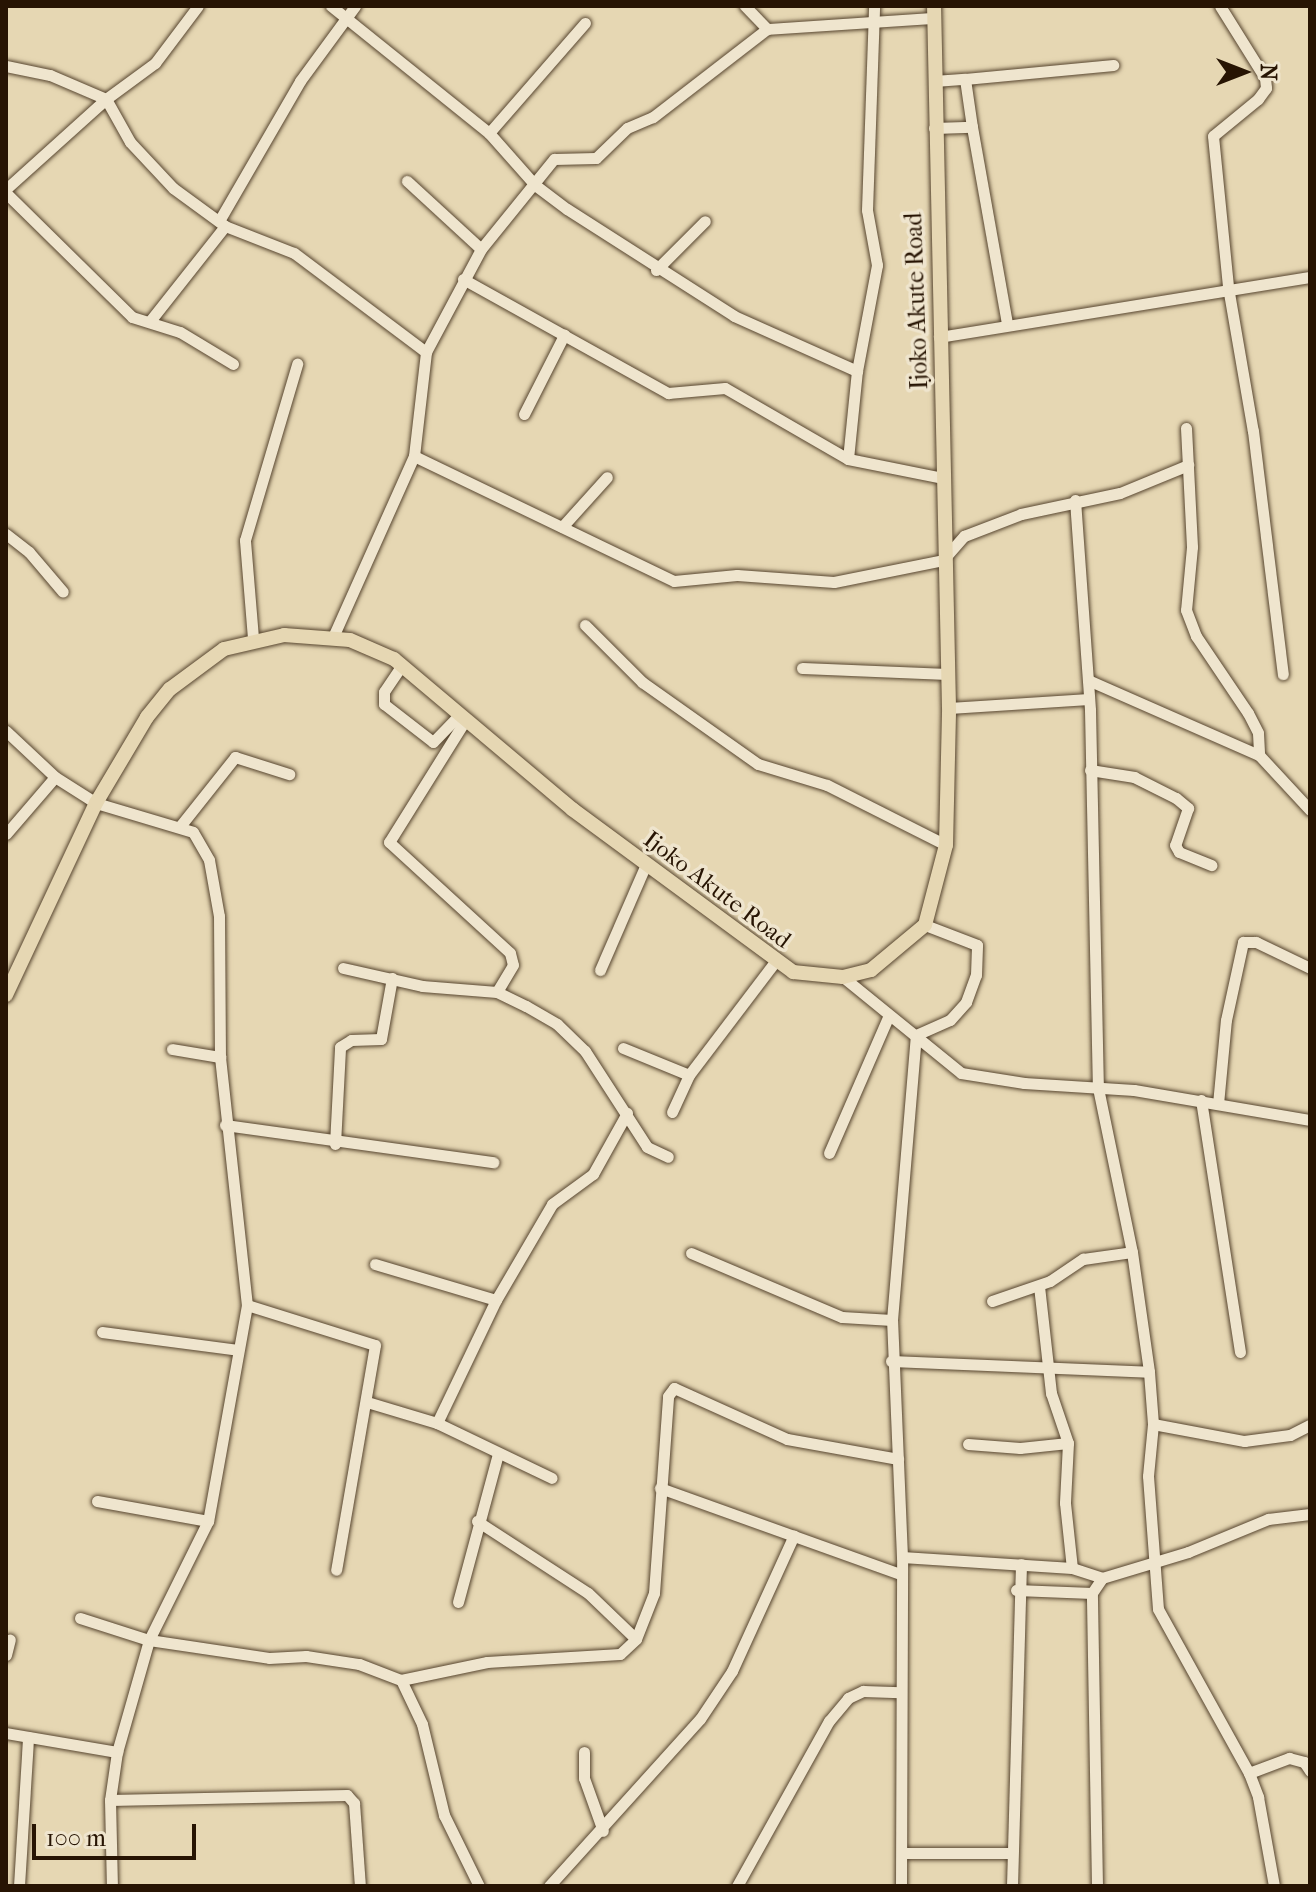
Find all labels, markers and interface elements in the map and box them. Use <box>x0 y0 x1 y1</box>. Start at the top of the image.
north arrow <box>1204 32 1284 112</box>
text: N <box>1255 64 1281 80</box>
street label: Ijoko Akute Road <box>900 212 934 390</box>
street label: Ijoko Akute Road <box>638 825 796 955</box>
scale bar <box>36 1808 200 1858</box>
text: 100 m <box>46 1824 106 1852</box>

